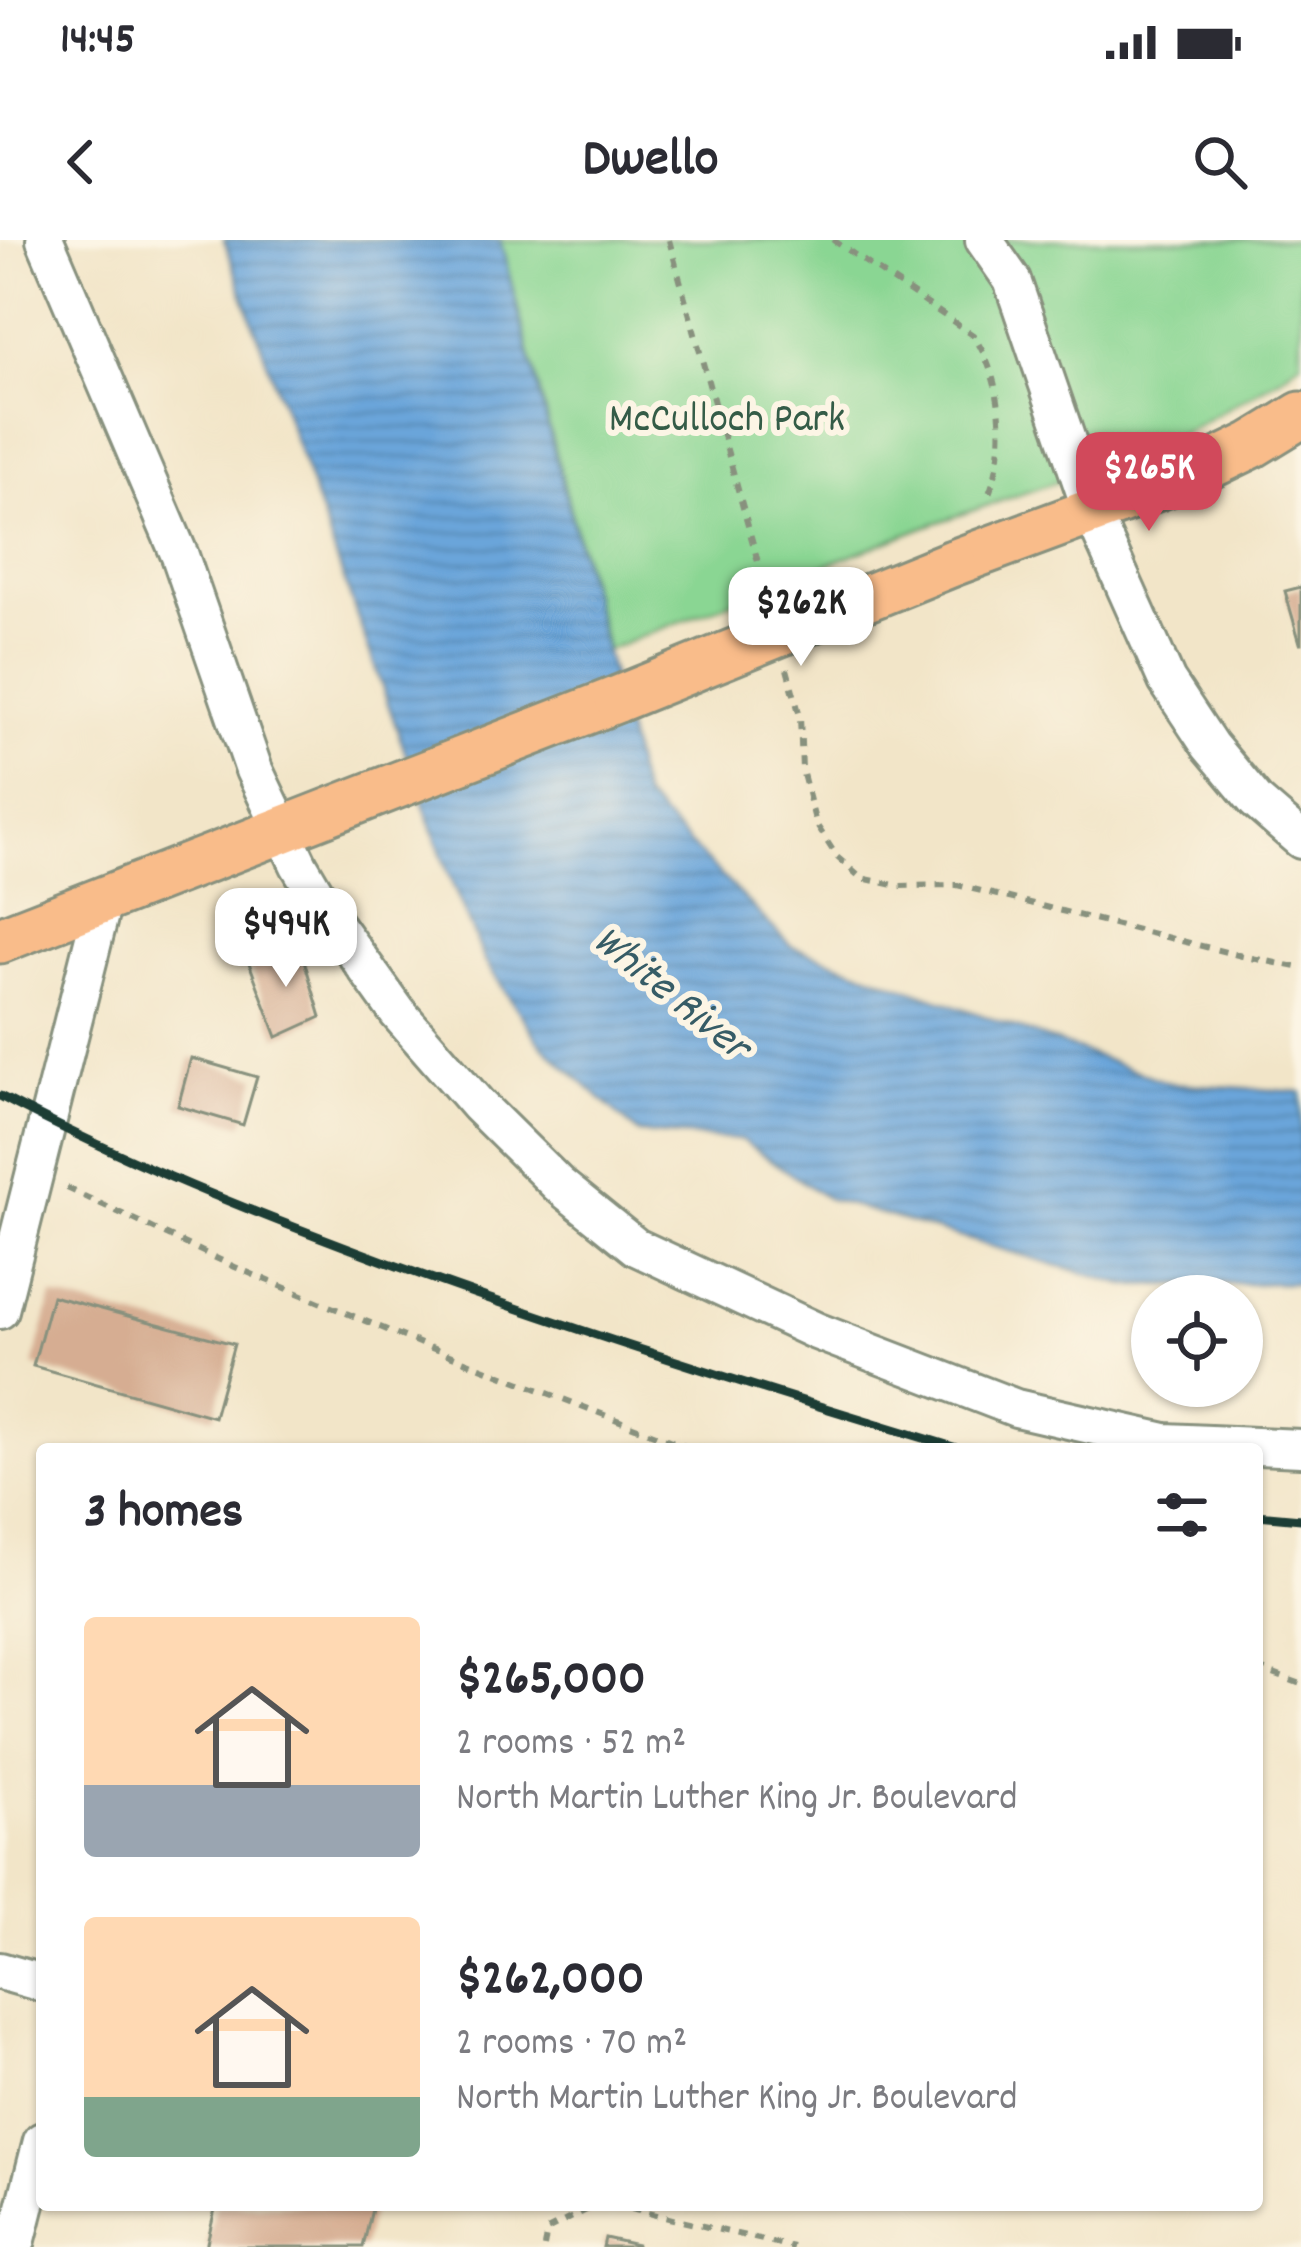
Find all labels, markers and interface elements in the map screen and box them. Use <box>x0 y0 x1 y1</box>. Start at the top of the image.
text: 14:45 <box>60 10 136 74</box>
text: Dwello <box>582 124 719 201</box>
icon: back <box>48 129 114 195</box>
icon: search <box>1187 129 1253 195</box>
park label: McCulloch Park <box>609 392 845 452</box>
pin: $265K <box>1065 432 1233 534</box>
text: $265K <box>1103 443 1195 498</box>
pin: $262K <box>717 567 885 669</box>
text: $262K <box>756 578 847 633</box>
pin: $494K <box>202 888 370 990</box>
text: $494K <box>242 899 330 954</box>
water label: White River <box>577 912 766 1082</box>
map controls <box>1131 1275 1263 1407</box>
button: locate <box>1131 1275 1263 1407</box>
text: 3 homes <box>84 1479 243 1551</box>
icon: filters <box>1149 1482 1215 1548</box>
text: $265,000 <box>456 1646 646 1718</box>
icon: home <box>180 1665 324 1809</box>
text: 2 rooms · 52 m² <box>456 1718 686 1773</box>
text: North Martin Luther King Jr. Boulevard <box>456 1773 1018 1828</box>
text: $262,000 <box>456 1946 645 2018</box>
icon: home <box>180 1965 324 2109</box>
text: 2 rooms · 70 m² <box>456 2018 687 2073</box>
text: North Martin Luther King Jr. Boulevard <box>456 2073 1018 2128</box>

